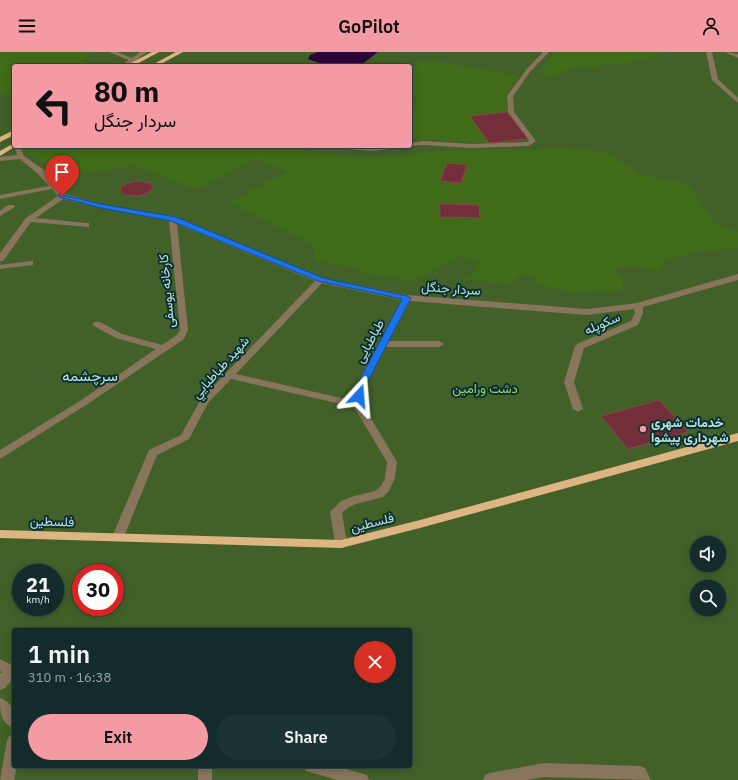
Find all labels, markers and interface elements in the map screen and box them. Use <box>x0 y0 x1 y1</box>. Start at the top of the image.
icon: menu <box>16 15 38 37</box>
text: GoPilot <box>338 15 400 38</box>
icon: person <box>700 15 722 37</box>
text: 80 m <box>94 73 159 110</box>
icon: left <box>28 80 80 132</box>
text: سردار جنگل <box>94 109 176 132</box>
pin <box>45 155 79 196</box>
icon: arrive <box>51 161 73 183</box>
street label: کارخانه یوسفی <box>155 253 178 329</box>
street label: سردار جنگل <box>421 278 481 299</box>
street label: سکوپله <box>582 308 623 340</box>
street label: طباطبایی <box>351 316 388 366</box>
street label: شهيد طباطبايي <box>188 332 254 404</box>
district label: سرچشمه <box>62 366 118 386</box>
position arrow <box>338 375 380 417</box>
park label: دشت ورامین <box>452 380 518 397</box>
place label: خدمات شهری شهرداری پیشوا <box>651 414 729 447</box>
marker: خدمات شهری شهرداری پیشوا <box>638 424 648 434</box>
street label: فلسطین <box>349 509 396 536</box>
street label: فلسطین <box>30 513 74 530</box>
map controls <box>690 536 726 616</box>
button: sound <box>690 536 726 572</box>
speed limit sign: 30 <box>72 564 124 616</box>
text: 21 <box>26 571 50 598</box>
button: search <box>690 580 726 616</box>
text: km/h <box>26 593 50 606</box>
text: 1 min <box>28 638 90 670</box>
button: close <box>354 641 396 683</box>
text: 310 m · 16:38 <box>28 669 111 686</box>
button: Exit <box>28 714 208 760</box>
button: Share <box>216 714 396 760</box>

